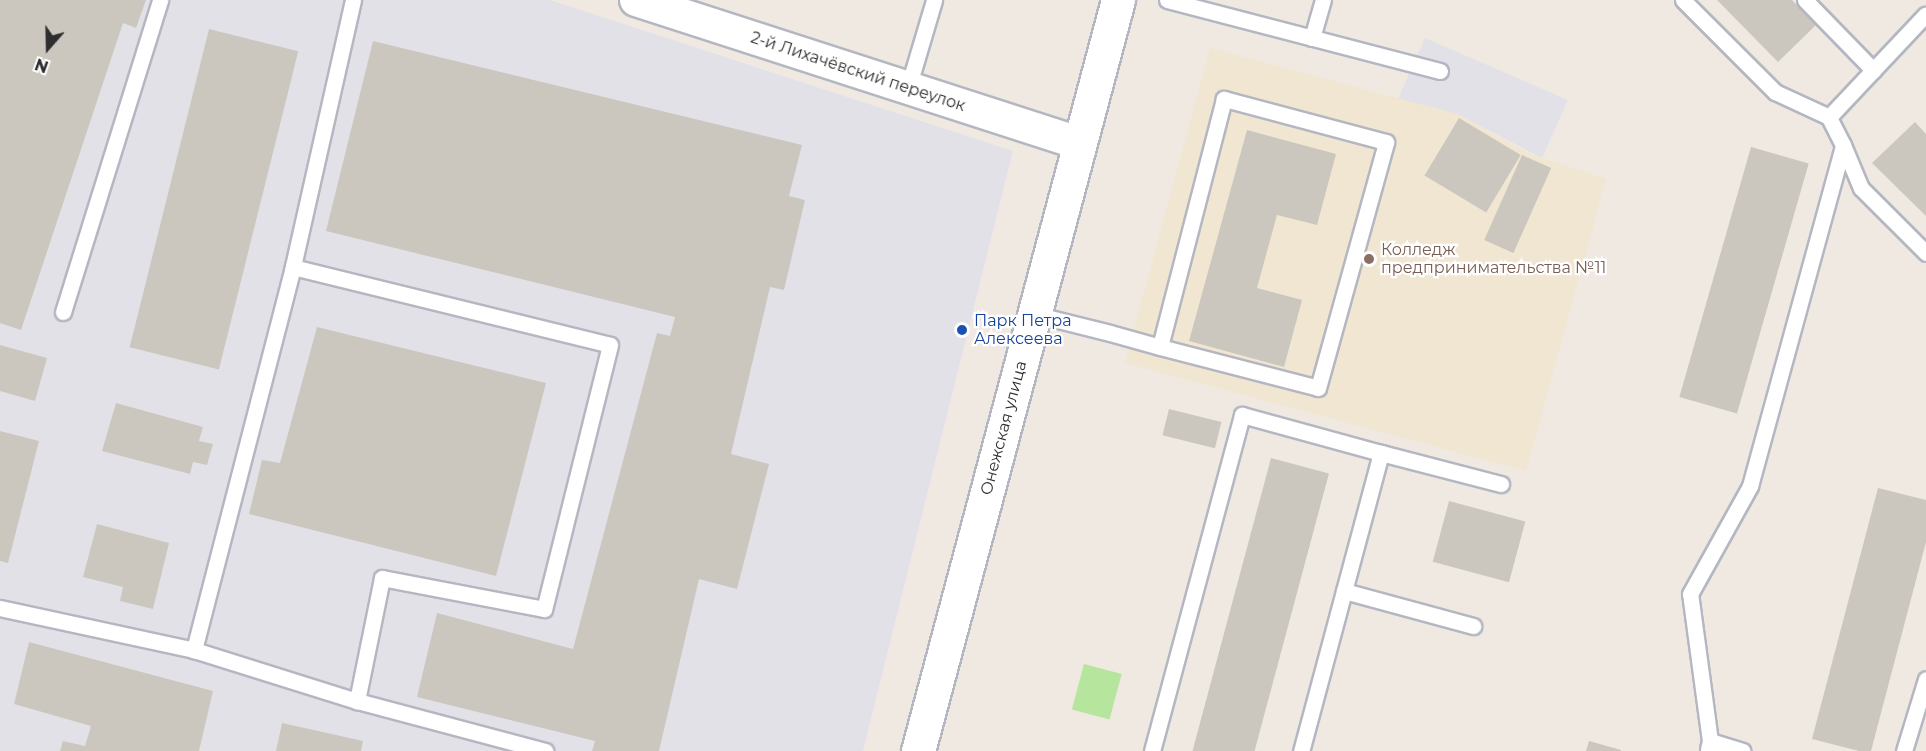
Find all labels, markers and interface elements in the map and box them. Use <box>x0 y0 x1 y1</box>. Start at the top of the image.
north arrow <box>18 18 78 78</box>
street label: 2-й Лихачёвский переулок <box>748 28 968 116</box>
text: N <box>32 54 51 77</box>
place label: Колледж предпринимательства №11 <box>1381 240 1606 278</box>
marker: Колледж предпринимательства №11 <box>1362 252 1376 266</box>
place label: Парк Петра Алексеева <box>974 311 1072 349</box>
marker: Парк Петра Алексеева <box>955 323 969 337</box>
street label: Онежская улица <box>977 359 1031 497</box>

